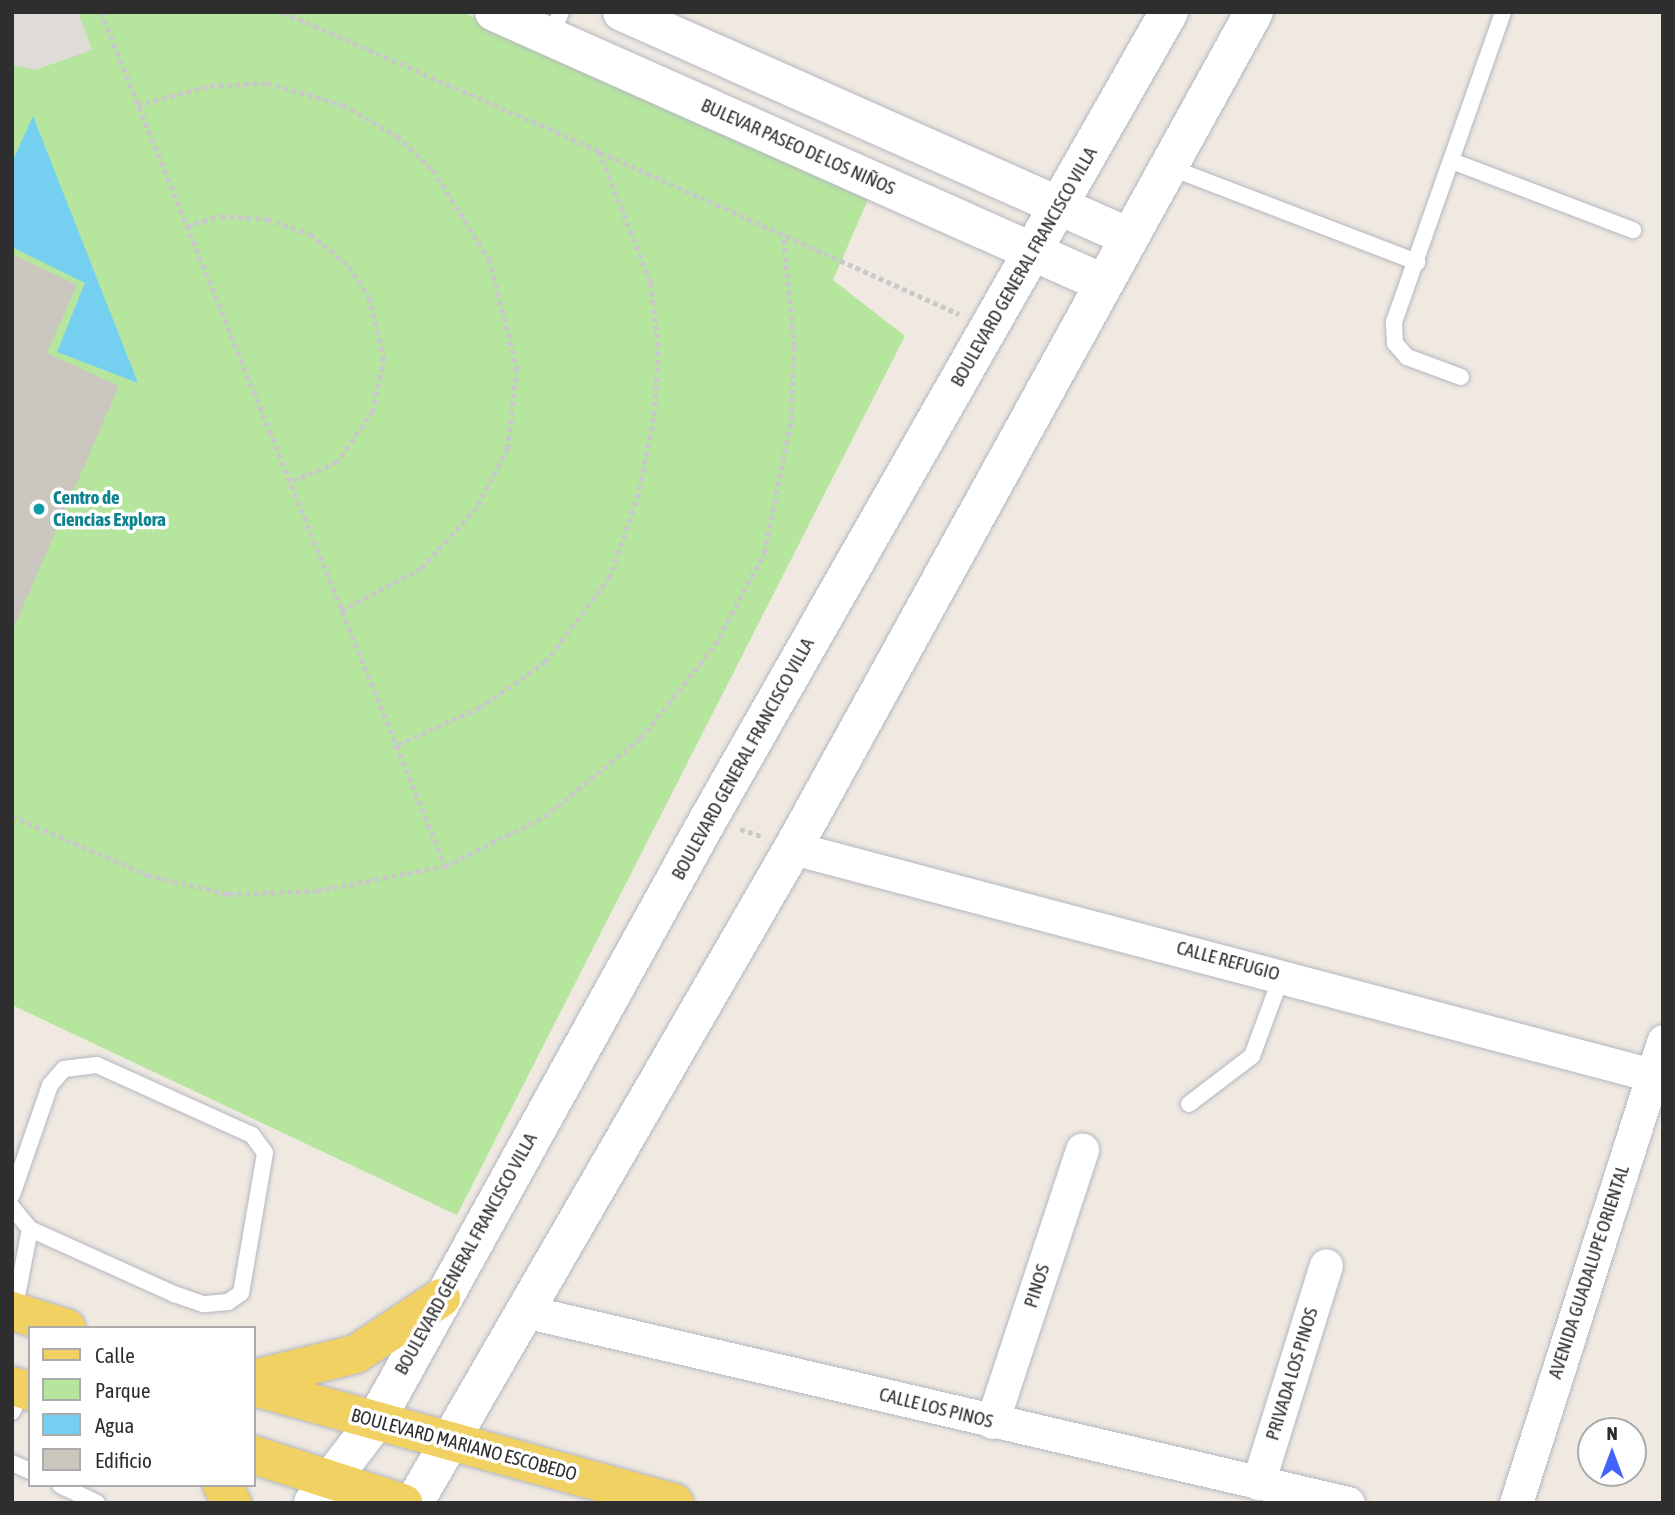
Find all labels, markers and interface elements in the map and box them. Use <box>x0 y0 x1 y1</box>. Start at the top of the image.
street label: BULEVAR PASEO DE LOS NIÑOS <box>697 94 899 200</box>
street label: BOULEVARD GENERAL FRANCISCO VILLA <box>946 143 1102 391</box>
place label: Centro de Ciencias Explora <box>53 487 166 531</box>
marker: Centro de Ciencias Explora <box>31 501 47 517</box>
street label: BOULEVARD GENERAL FRANCISCO VILLA <box>667 634 819 884</box>
street label: CALLE REFUGIO <box>1174 936 1282 986</box>
street label: BOULEVARD GENERAL FRANCISCO VILLA <box>390 1129 542 1379</box>
street label: AVENIDA GUADALUPE ORIENTAL <box>1544 1162 1634 1382</box>
street label: PINOS <box>1019 1261 1055 1311</box>
street label: PRIVADA LOS PINOS <box>1261 1305 1323 1443</box>
legend <box>28 1326 256 1487</box>
text: Calle <box>95 1343 135 1367</box>
text: Parque <box>95 1378 150 1402</box>
street label: CALLE LOS PINOS <box>877 1383 995 1433</box>
street label: BOULEVARD MARIANO ESCOBEDO <box>349 1404 579 1486</box>
text: Agua <box>95 1413 134 1437</box>
north arrow <box>1577 1417 1647 1487</box>
text: N <box>1606 1422 1618 1444</box>
text: Edificio <box>95 1448 152 1472</box>

